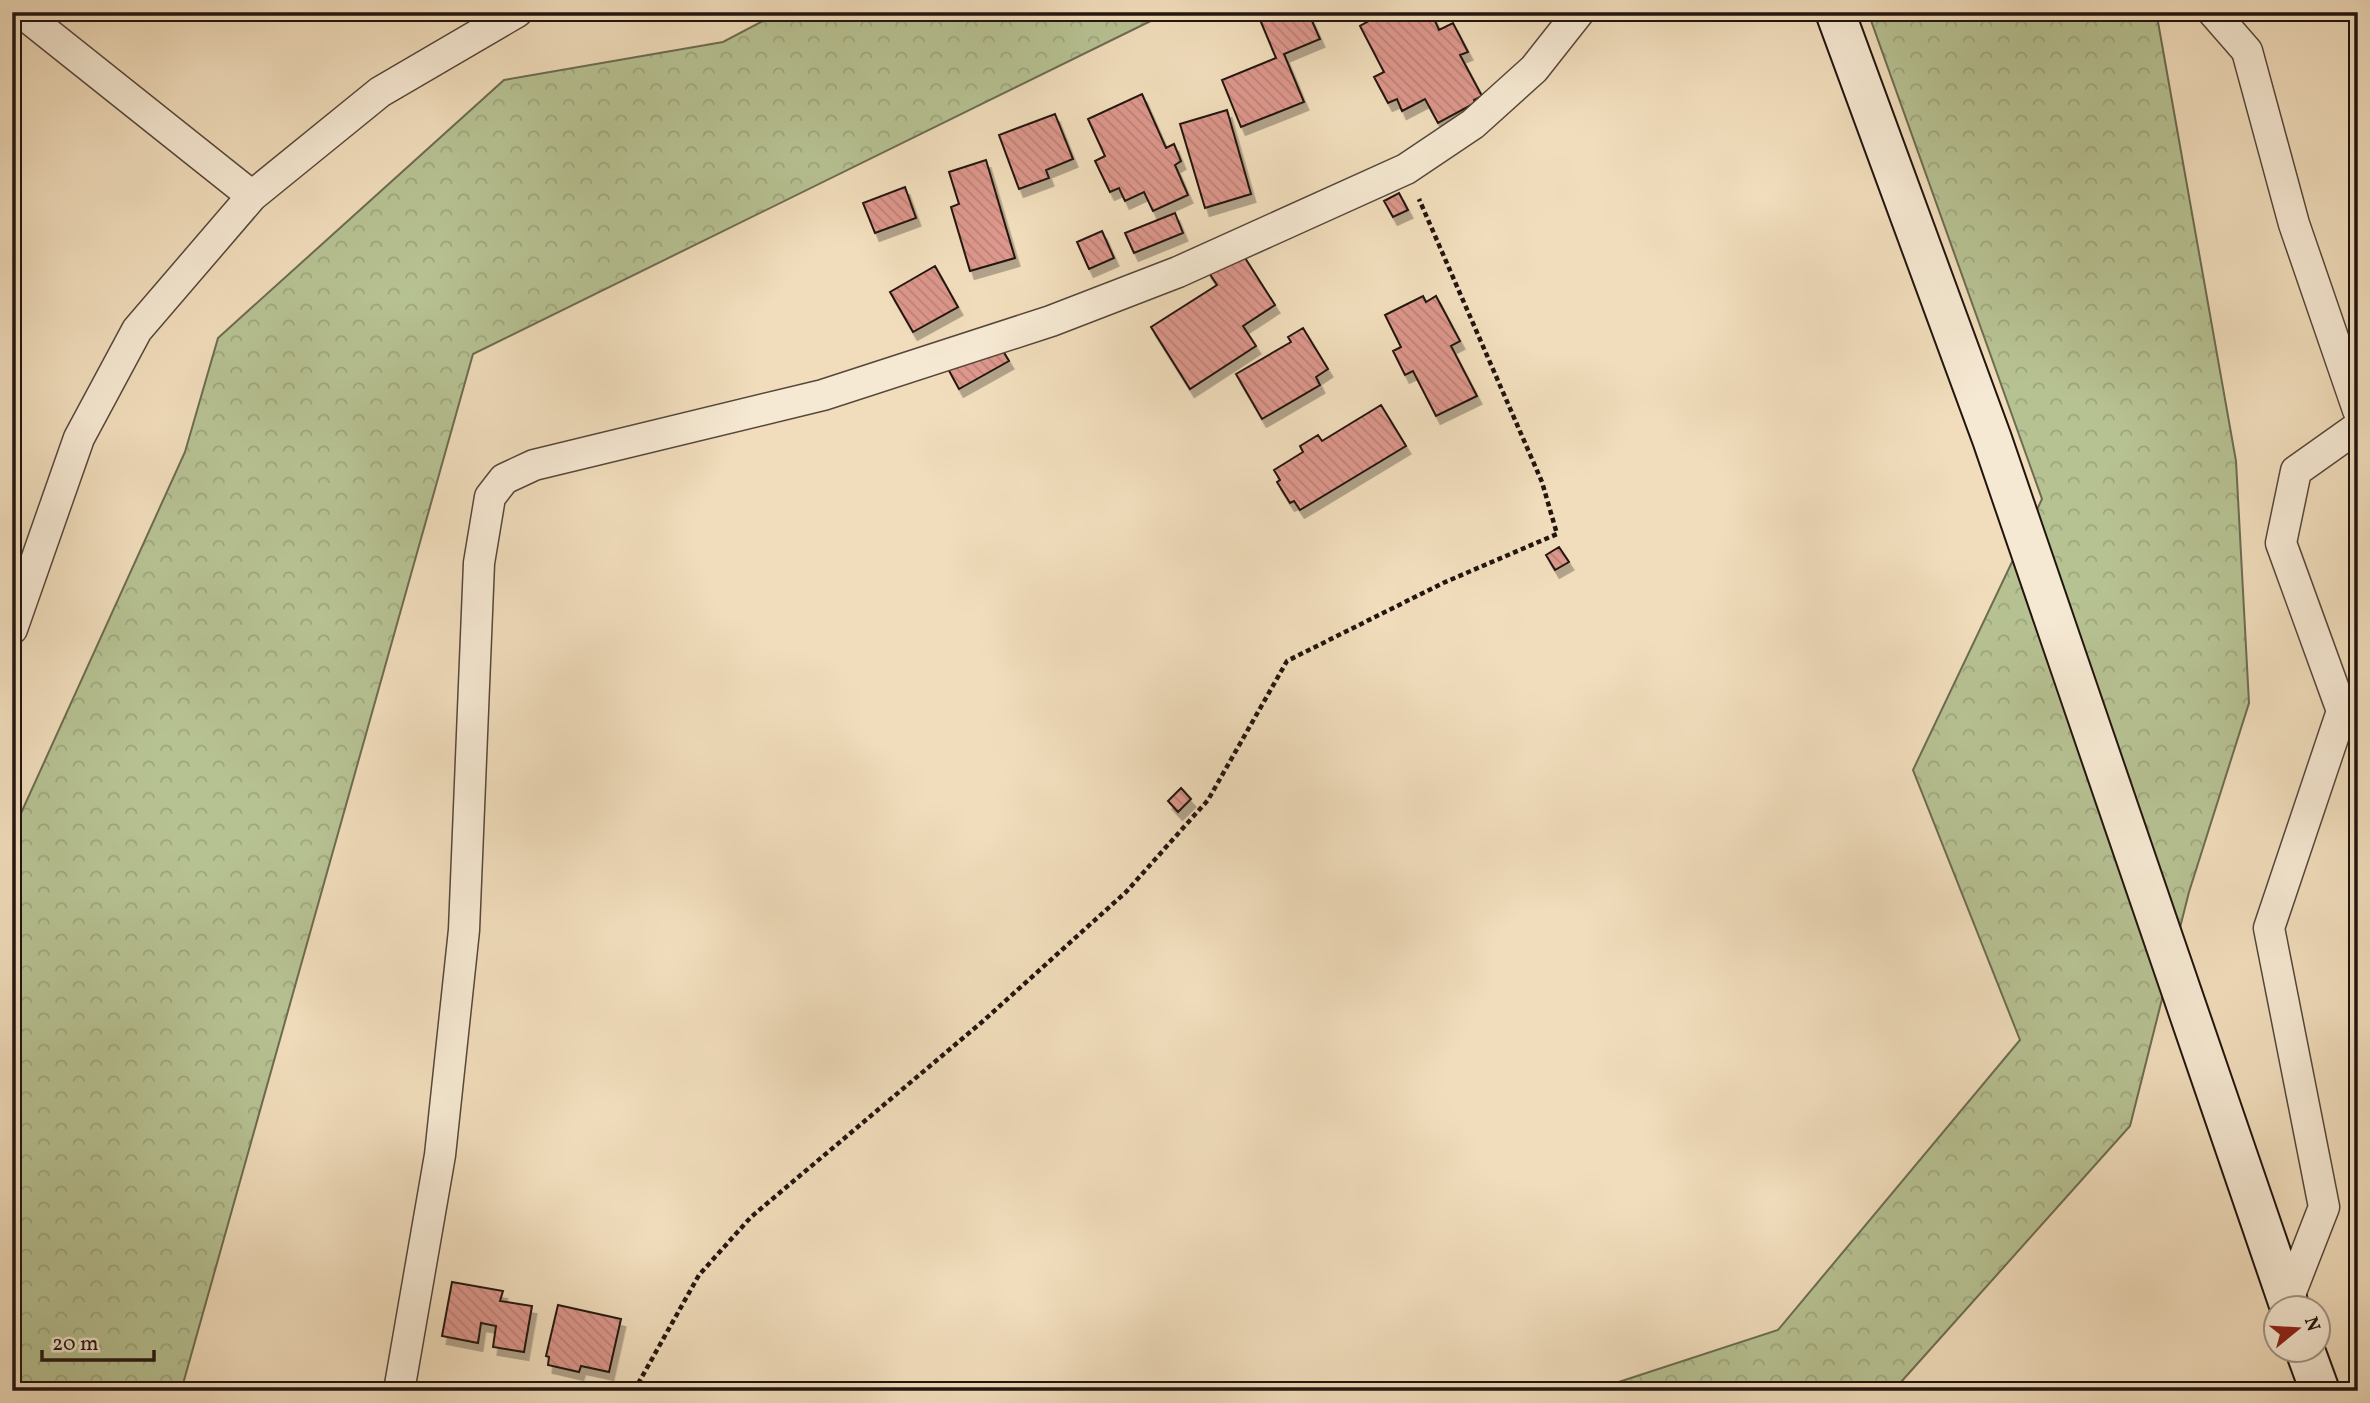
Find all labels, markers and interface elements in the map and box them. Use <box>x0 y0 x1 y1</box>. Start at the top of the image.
north arrow <box>2262 1294 2332 1364</box>
text: N <box>2297 1314 2326 1335</box>
scale bar <box>42 1319 154 1363</box>
text: 20 m <box>52 1330 98 1359</box>

